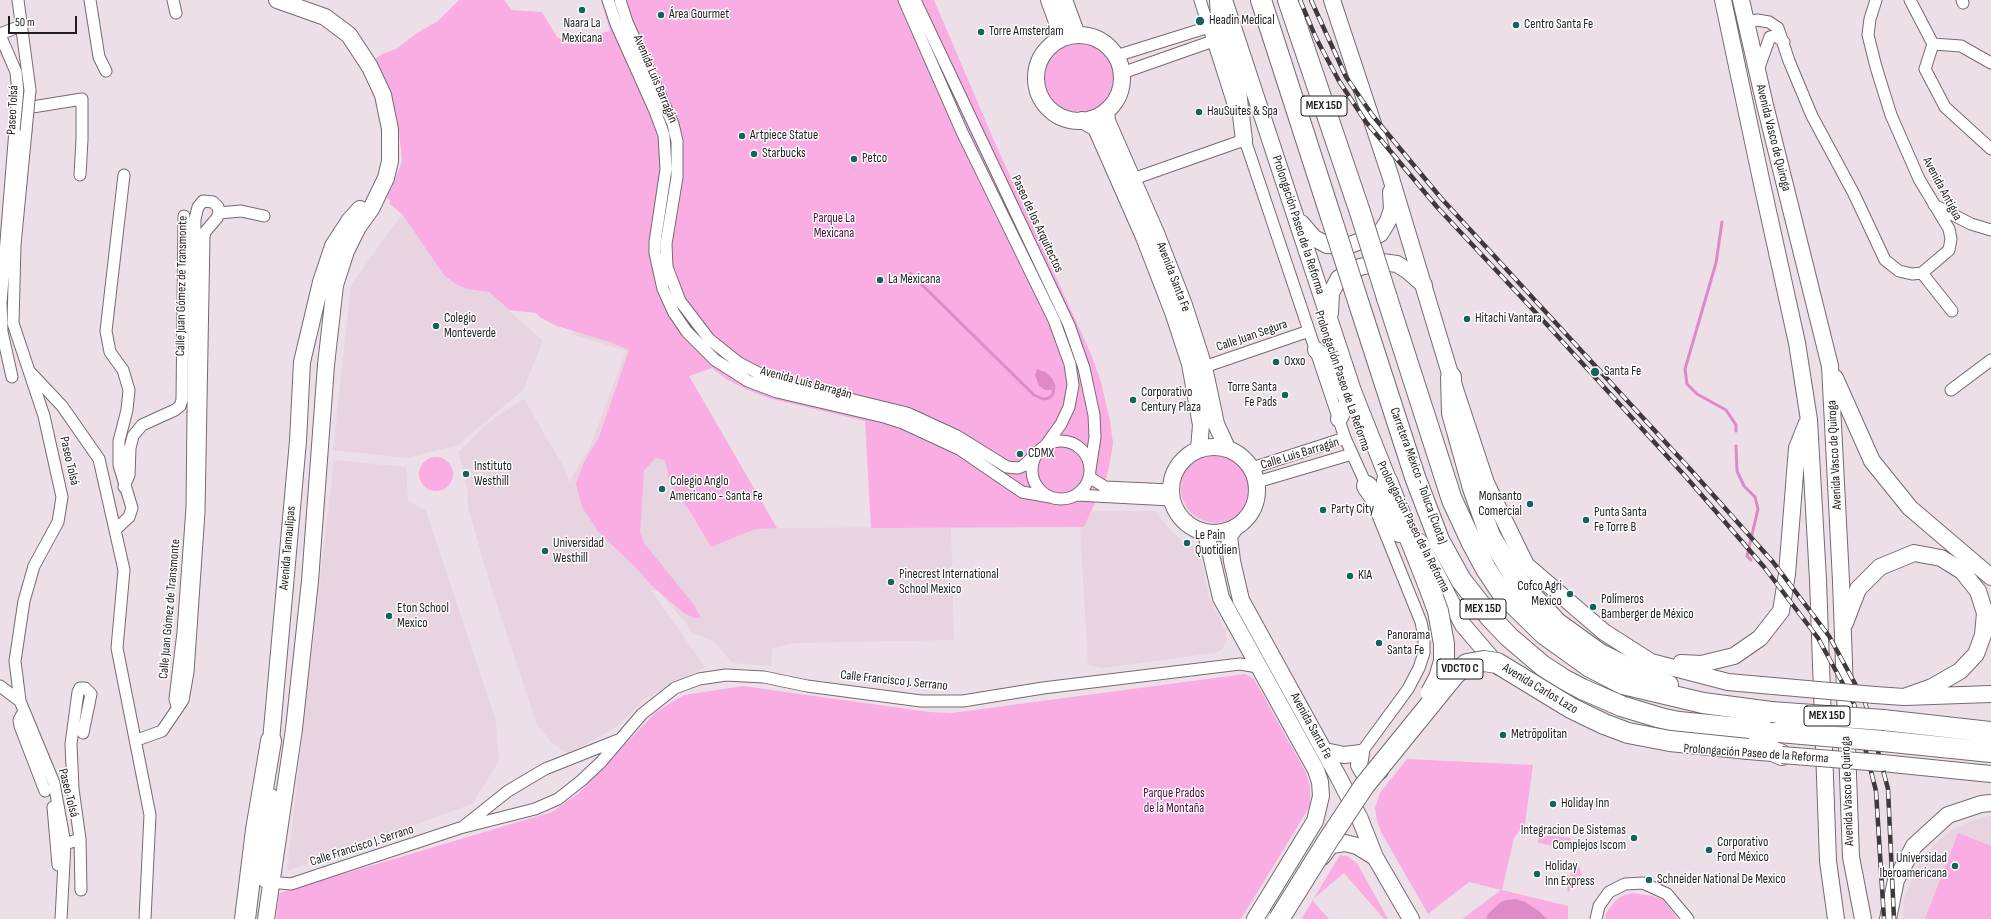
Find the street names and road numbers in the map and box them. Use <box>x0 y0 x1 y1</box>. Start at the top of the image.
street label: Avenida Luis Barragán <box>629 33 681 125</box>
street label: Avenida Vasco de Quiroga <box>1752 83 1794 193</box>
street label: Paseo Tolsá <box>4 85 22 135</box>
road number: MEX 15D <box>1301 96 1347 116</box>
street label: Prolongación Paseo de la Reforma <box>1268 153 1328 297</box>
street label: Avenida Antigua <box>1919 155 1965 223</box>
street label: Paseo de los Arquitectos <box>1008 173 1066 275</box>
street label: Calle Juan Gómez de Transmonte <box>173 216 191 356</box>
street label: Avenida Santa Fe <box>1153 240 1193 314</box>
street label: Prolongación Paseo de La Reforma <box>1311 309 1373 453</box>
street label: Calle Juan Segura <box>1215 317 1289 355</box>
street label: Avenida Luis Barragán <box>759 363 853 403</box>
street label: Avenida Vasco de Quiroga <box>1824 400 1846 510</box>
street label: Carretera México - Toluca (Cuota) <box>1386 406 1450 546</box>
street label: Paseo Tolsá <box>56 435 82 487</box>
street label: Calle Luis Barragán <box>1259 435 1341 473</box>
street label: Prolongación Paseo de la Reforma <box>1373 459 1453 595</box>
street label: Avenida Tamaulipas <box>277 505 299 591</box>
street label: Calle Juan Gómez de Transmonte <box>156 538 184 680</box>
road number: MEX 15D <box>1460 599 1506 619</box>
road number: VDCTO C <box>1437 659 1483 679</box>
street label: Avenida Carlos Lazo <box>1500 660 1580 718</box>
street label: Calle Francisco J. Serrano <box>839 668 949 694</box>
street label: Avenida Santa Fe <box>1286 690 1336 762</box>
road number: MEX 15D <box>1804 706 1850 726</box>
street label: Avenida Vasco de Quiroga <box>1838 736 1858 846</box>
street label: Prolongación Paseo de la Reforma <box>1683 741 1829 767</box>
street label: Paseo Tolsá <box>54 767 82 819</box>
street label: Calle Francisco J. Serrano <box>308 822 416 870</box>

